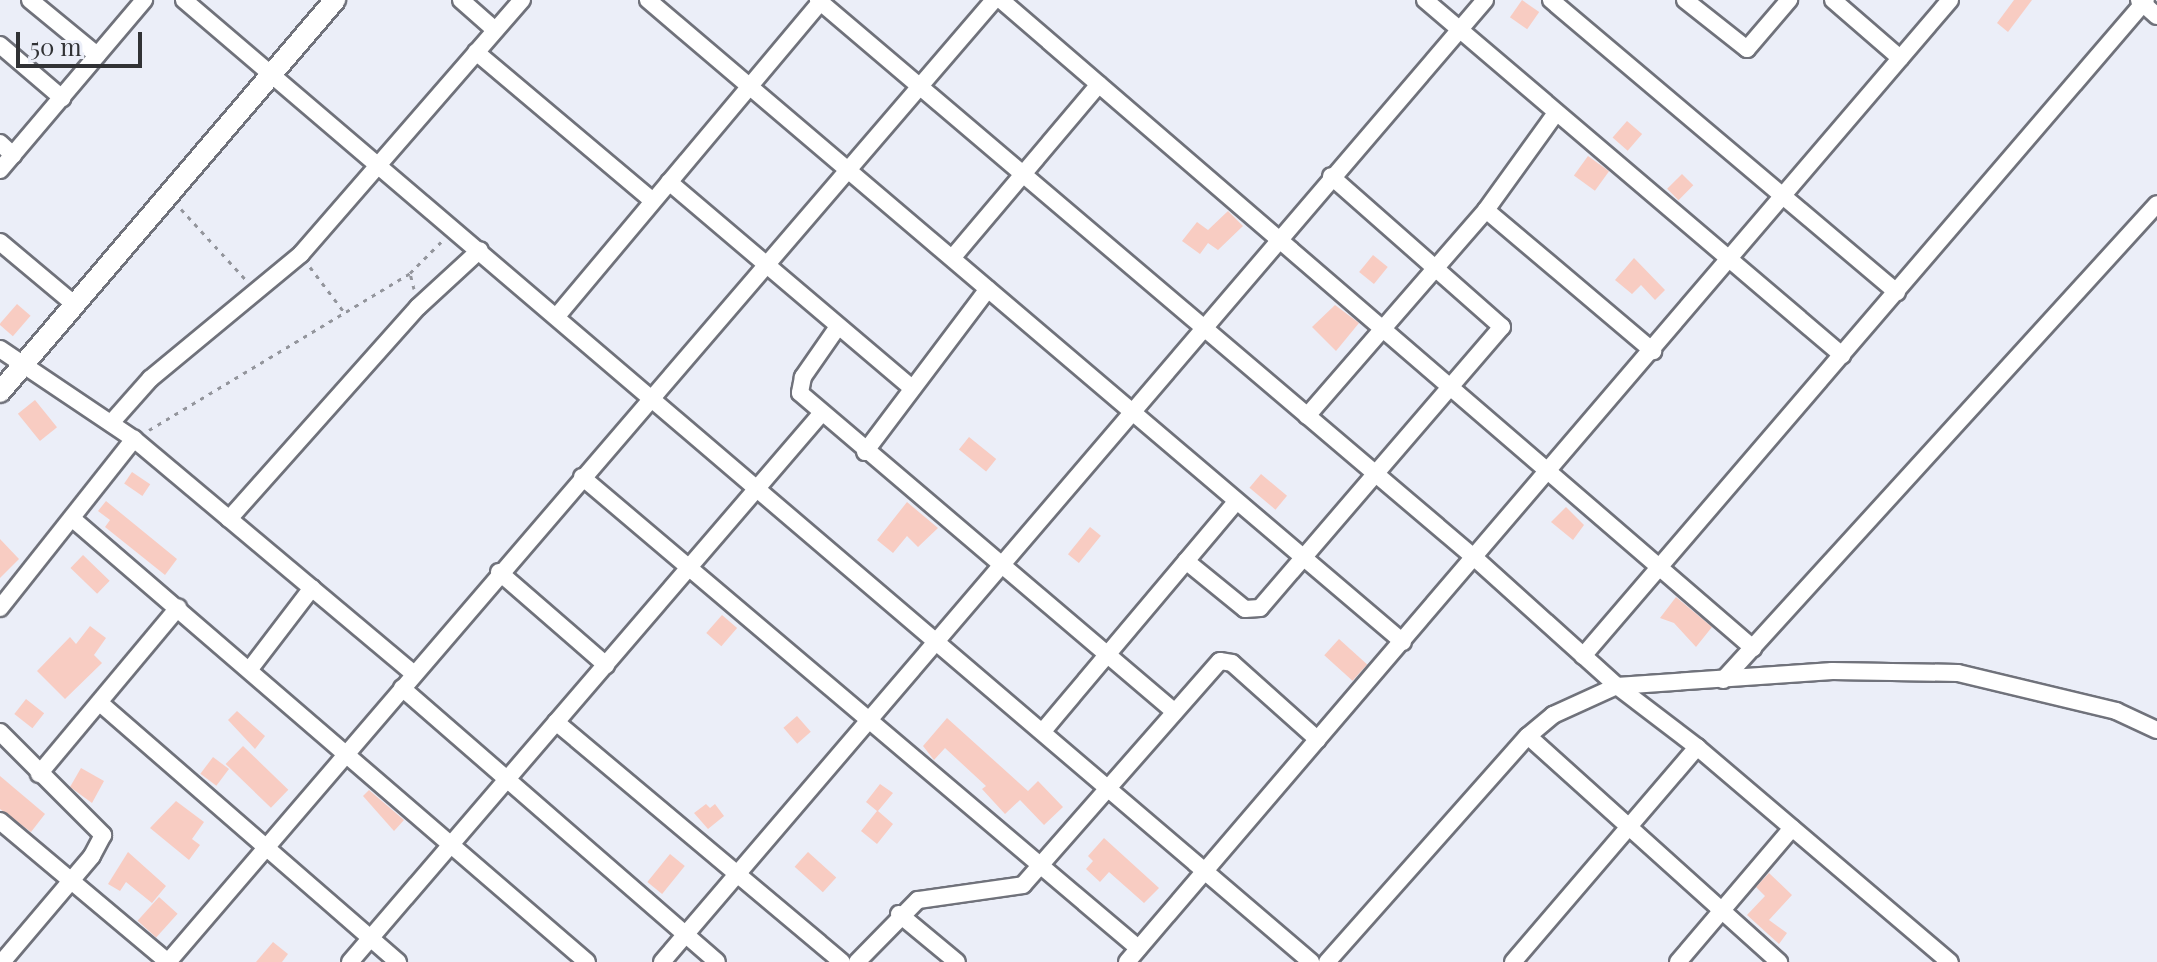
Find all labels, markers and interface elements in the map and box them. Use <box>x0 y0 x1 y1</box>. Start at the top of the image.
scale bar <box>20 16 146 66</box>
text: 50 m <box>30 30 82 62</box>

